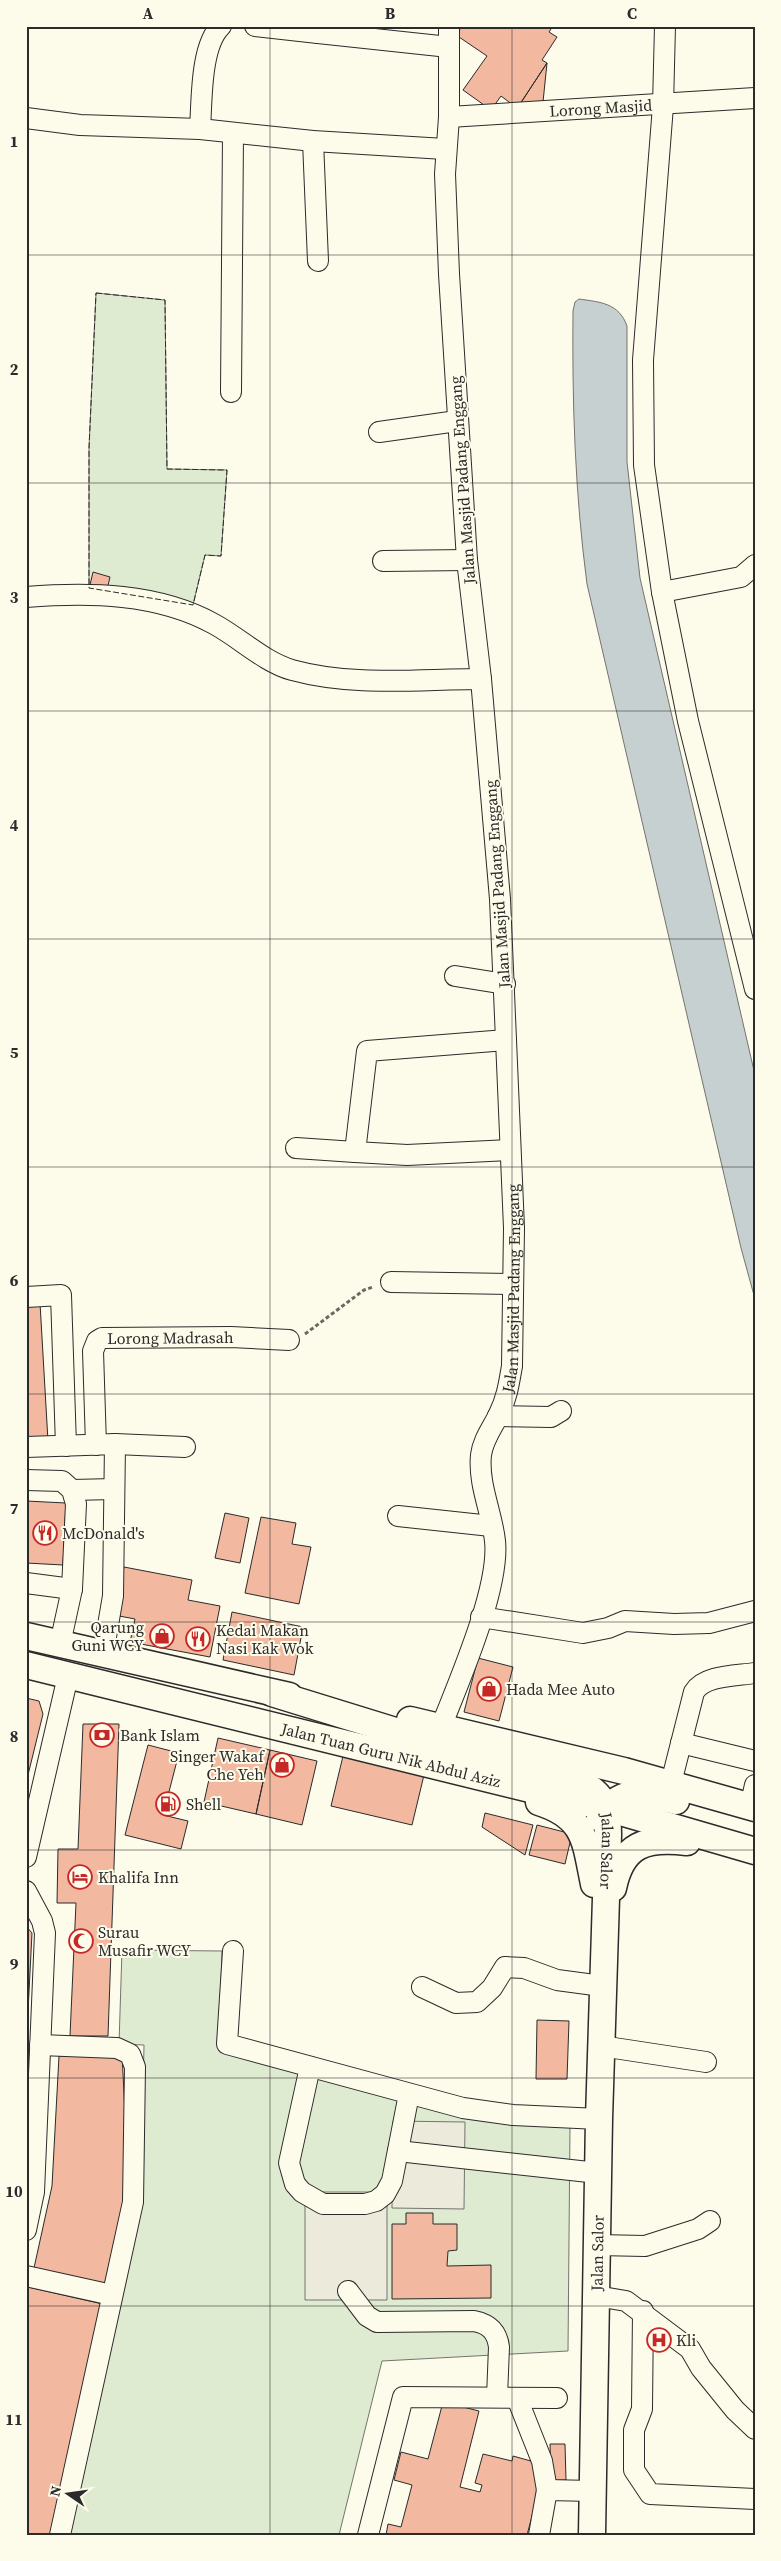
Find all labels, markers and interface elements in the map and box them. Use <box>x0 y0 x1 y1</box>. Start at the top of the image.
text: A <box>143 2 154 24</box>
text: B <box>385 2 396 24</box>
text: C <box>627 2 637 24</box>
street label: Lorong Masjid <box>549 93 653 122</box>
text: 1 <box>10 130 18 152</box>
text: 2 <box>10 358 19 380</box>
street label: Jalan Masjid Padang Enggang <box>444 375 480 586</box>
text: 3 <box>10 586 19 608</box>
street label: Jalan Masjid Padang Enggang <box>479 779 515 990</box>
text: 4 <box>10 814 19 836</box>
text: 5 <box>10 1041 19 1063</box>
street label: Jalan Masjid Padang Enggang <box>496 1184 525 1396</box>
text: 6 <box>10 1269 19 1291</box>
street label: Lorong Madrasah <box>107 1326 234 1349</box>
text: 7 <box>10 1497 19 1519</box>
restaurant icon: McDonald's <box>32 1520 58 1546</box>
place label: McDonald's <box>62 1522 145 1544</box>
place label: Qarung Guni WCY <box>71 1616 144 1656</box>
place label: Kedai Makan Nasi Kak Wok <box>216 1619 314 1659</box>
shop icon: Qarung Guni WCY <box>149 1623 175 1649</box>
restaurant icon: Kedai Makan Nasi Kak Wok <box>185 1626 211 1652</box>
shop icon: Hada Mee Auto <box>476 1676 502 1702</box>
place label: Hada Mee Auto <box>506 1678 615 1700</box>
street label: Jalan Tuan Guru Nik Abdul Aziz <box>278 1717 503 1792</box>
bank icon: Bank Islam <box>89 1722 115 1748</box>
place label: Bank Islam <box>120 1724 200 1746</box>
text: 8 <box>10 1725 18 1747</box>
place label: Singer Wakaf Che Yeh <box>170 1745 265 1785</box>
shop icon: Singer Wakaf Che Yeh <box>269 1752 295 1778</box>
fuel station icon: Shell <box>155 1791 181 1817</box>
place label: Shell <box>186 1793 221 1815</box>
street label: Jalan Salor <box>595 1810 619 1890</box>
hotel icon: Khalifa Inn <box>67 1864 93 1890</box>
place label: Khalifa Inn <box>98 1866 179 1888</box>
place label: Surau Musafir WCY <box>98 1921 191 1961</box>
mosque icon: Surau Musafir WCY <box>68 1928 94 1954</box>
text: 9 <box>10 1953 19 1975</box>
text: 10 <box>5 2180 23 2202</box>
street label: Jalan Salor <box>585 2214 609 2292</box>
hospital icon: Kli <box>646 2327 672 2353</box>
place label: Kli <box>676 2329 696 2351</box>
text: 11 <box>5 2408 23 2430</box>
north arrow <box>42 2468 92 2518</box>
text: N <box>44 2484 66 2498</box>

